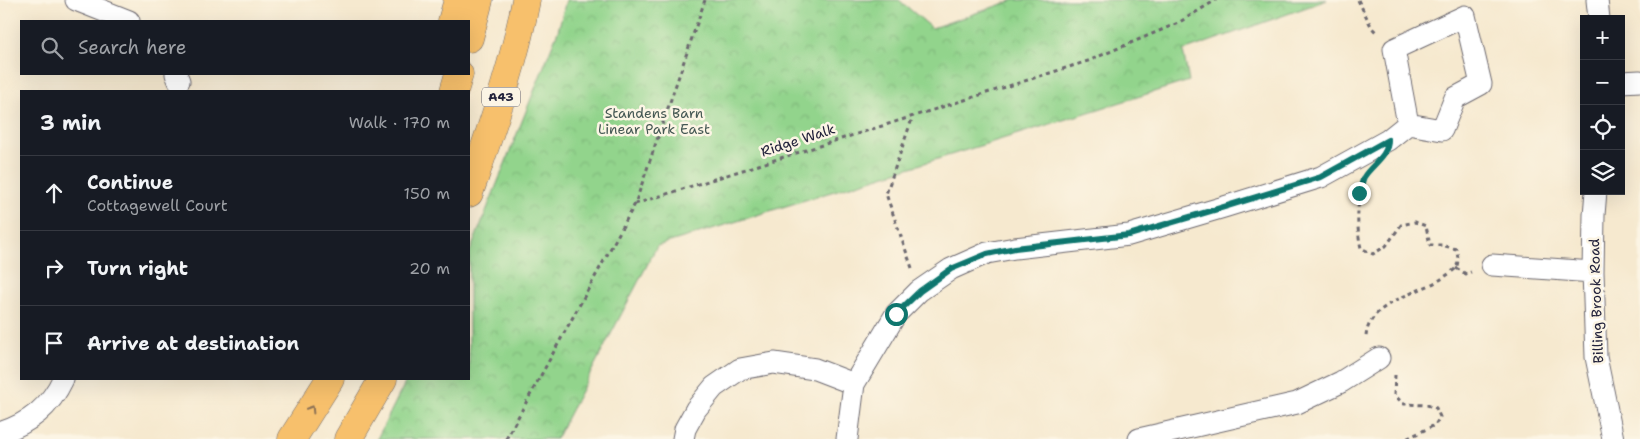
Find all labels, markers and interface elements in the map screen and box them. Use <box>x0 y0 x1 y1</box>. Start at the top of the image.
map controls <box>1580 15 1625 195</box>
button: + <box>1580 15 1625 60</box>
search box <box>20 20 470 75</box>
icon: search <box>38 34 66 62</box>
text: Search here <box>78 35 187 60</box>
button: − <box>1580 60 1625 105</box>
road number: A43 <box>482 88 520 106</box>
park label: Standens Barn Linear Park East <box>598 104 710 138</box>
button: locate <box>1580 105 1625 150</box>
text: 3 min <box>40 109 101 137</box>
text: Walk · 170 m <box>349 112 450 133</box>
street label: Ridge Walk <box>759 120 837 160</box>
button: layers <box>1580 150 1625 195</box>
text: Continue <box>87 170 173 195</box>
icon: ahead <box>40 179 68 207</box>
route end <box>1348 182 1371 205</box>
text: 150 m <box>403 183 450 204</box>
text: Cottagewell Court <box>87 195 228 216</box>
street label: Billing Brook Road <box>1585 238 1607 364</box>
icon: right <box>40 254 68 282</box>
text: Turn right <box>87 256 188 281</box>
text: 20 m <box>409 258 450 279</box>
route start <box>885 303 908 326</box>
icon: arrive <box>40 329 68 357</box>
text: Arrive at destination <box>87 331 299 356</box>
one-way arrow <box>305 405 315 414</box>

